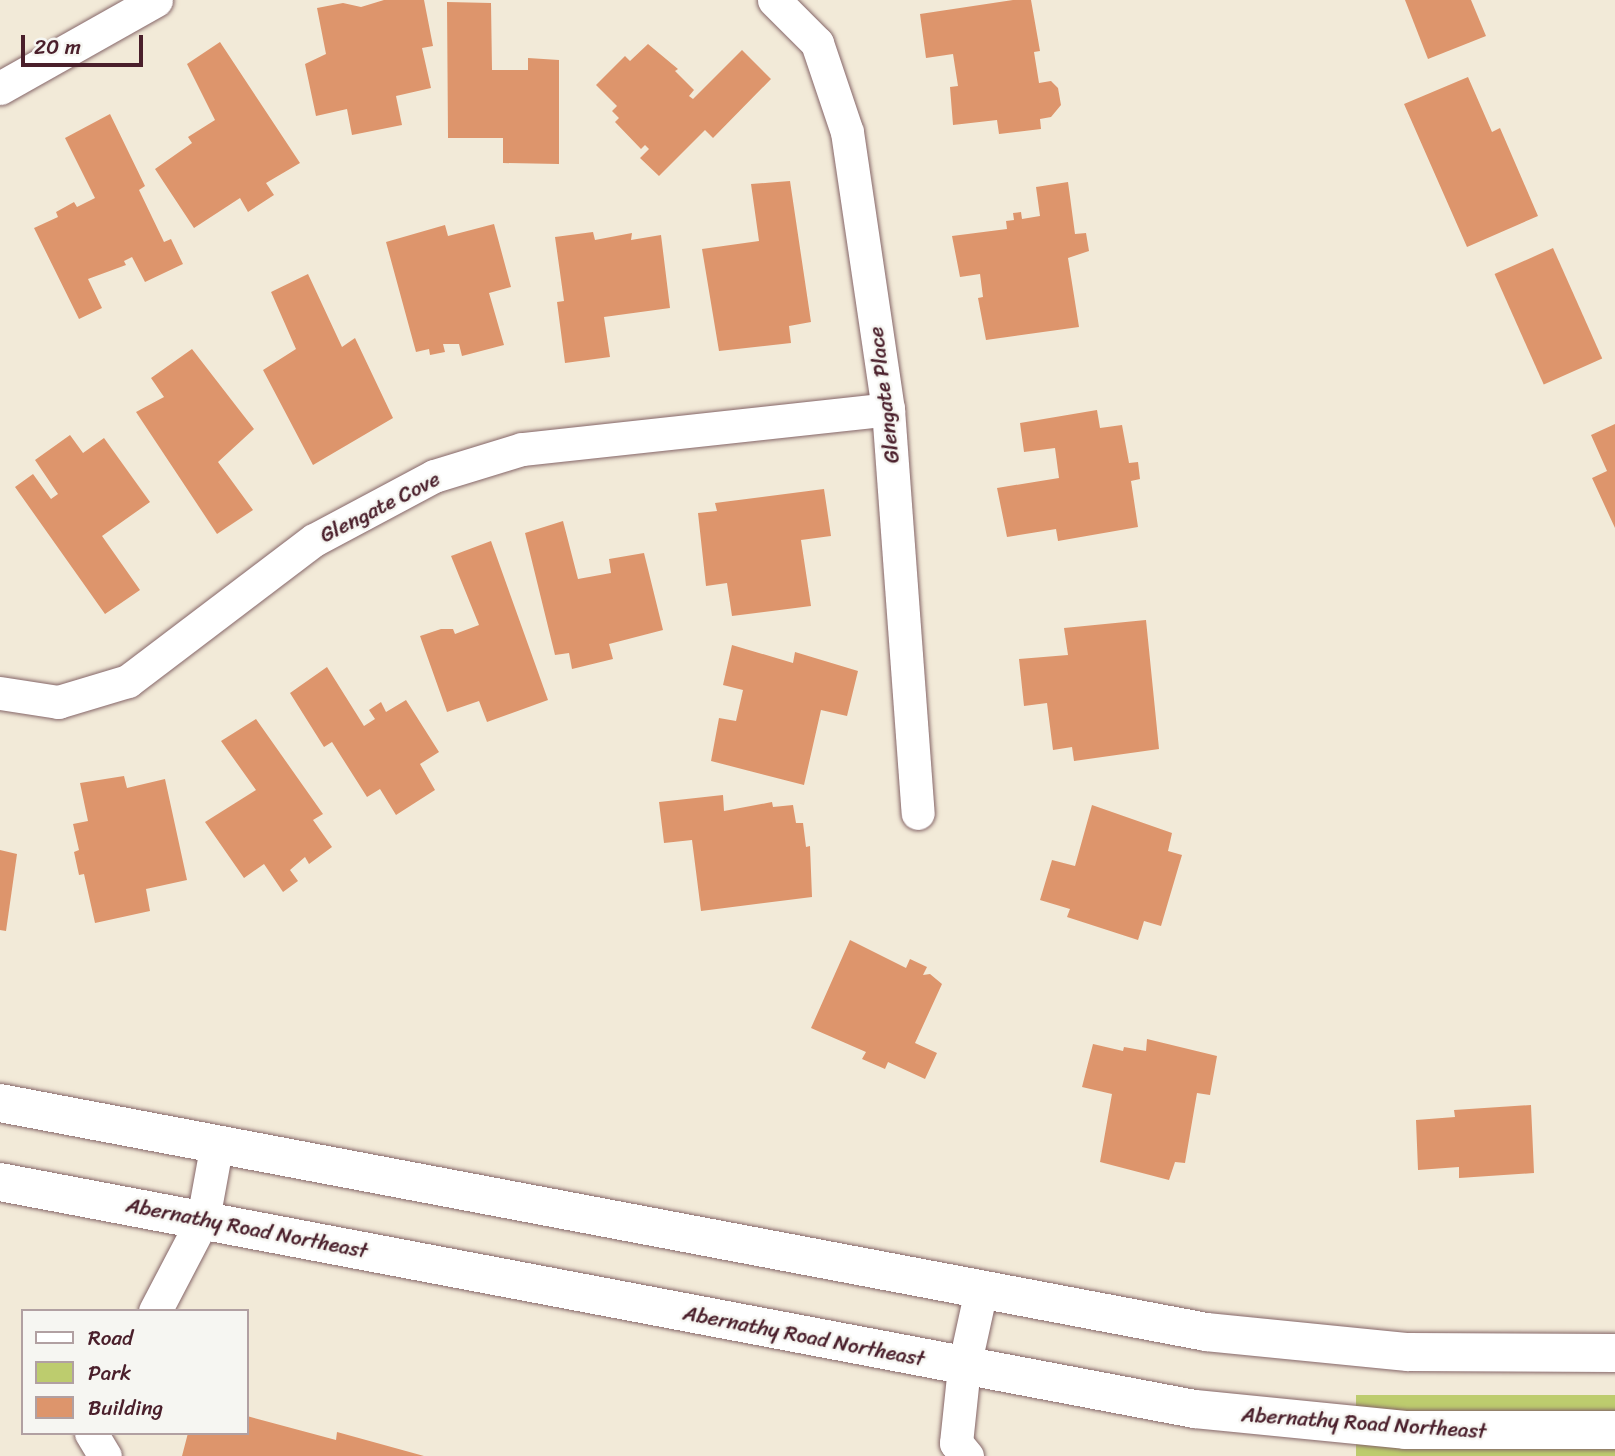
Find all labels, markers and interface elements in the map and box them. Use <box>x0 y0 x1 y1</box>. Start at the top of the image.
scale bar <box>24 21 147 65</box>
text: 20 m <box>34 28 81 66</box>
street label: Glengate Place <box>863 325 905 465</box>
street label: Glengate Cove <box>316 466 444 548</box>
street label: Abernathy Road Northeast <box>123 1192 371 1264</box>
street label: Abernathy Road Northeast <box>680 1300 928 1372</box>
legend <box>21 1309 248 1435</box>
text: Road <box>88 1319 133 1357</box>
text: Park <box>88 1354 131 1392</box>
text: Building <box>88 1389 163 1427</box>
street label: Abernathy Road Northeast <box>1240 1402 1488 1444</box>

